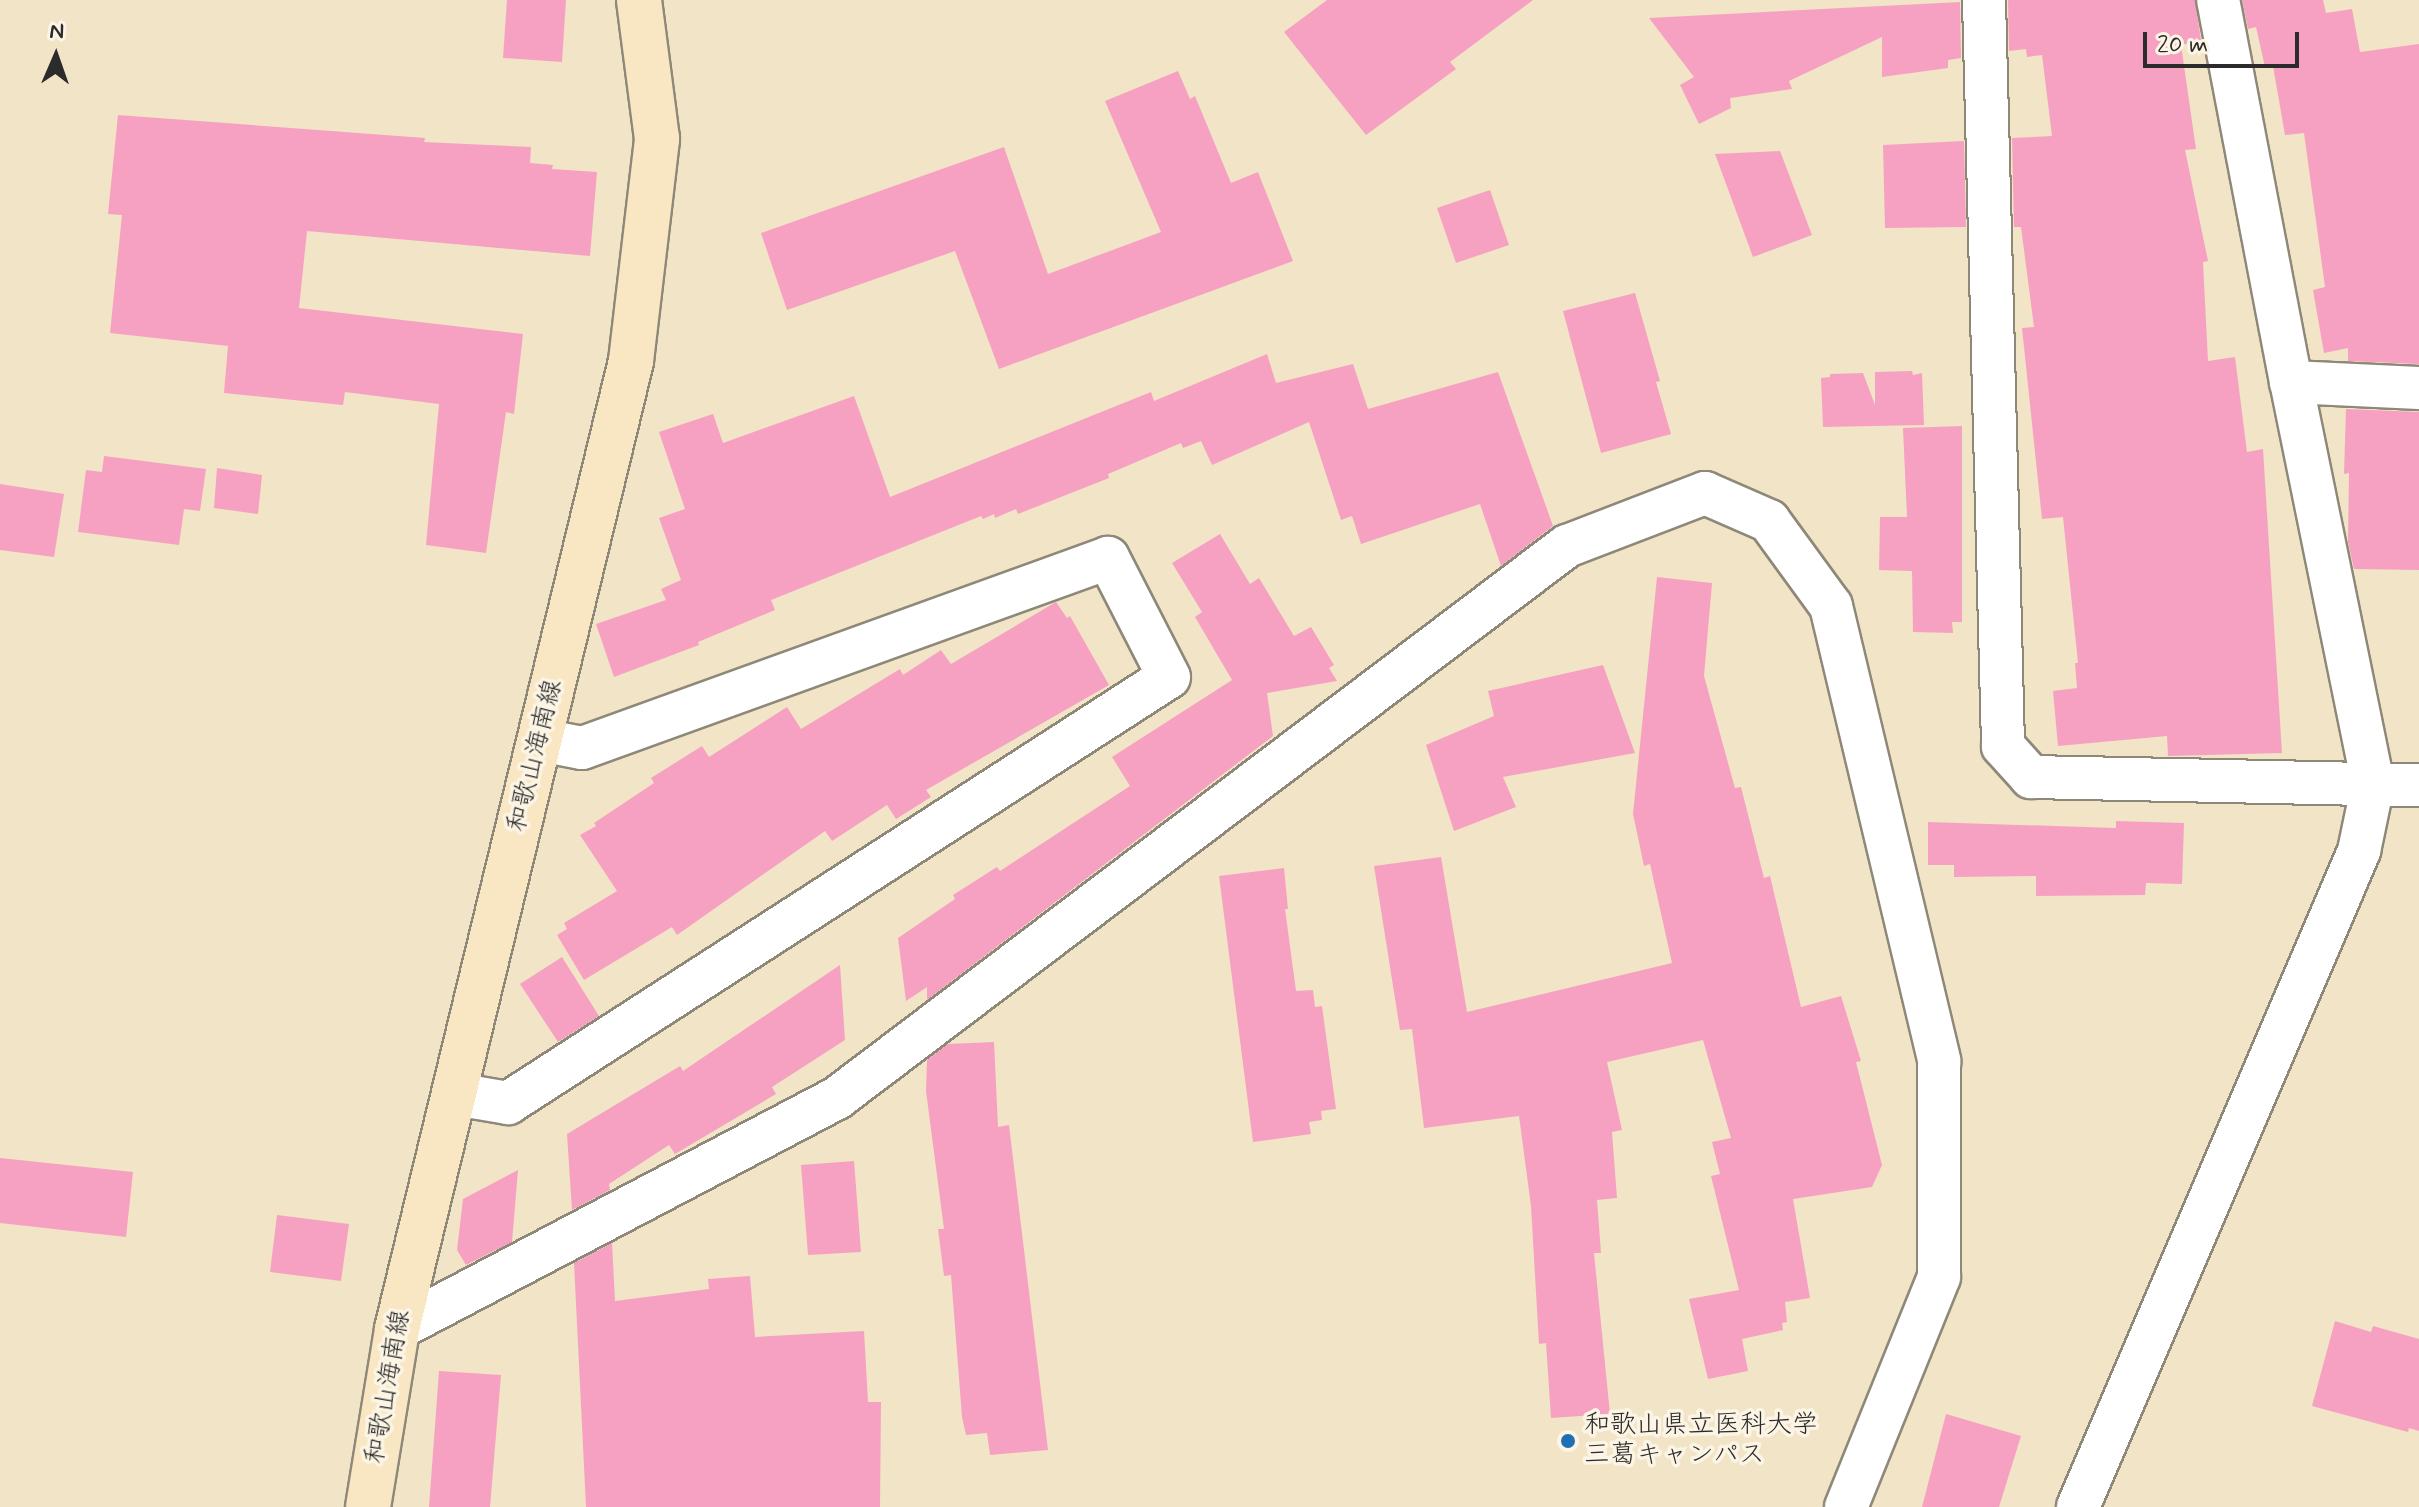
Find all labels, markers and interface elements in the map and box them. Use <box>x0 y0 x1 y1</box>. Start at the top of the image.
north arrow <box>16 16 96 96</box>
scale bar <box>2147 16 2303 66</box>
text: N <box>49 18 65 46</box>
text: 20 m <box>2157 30 2208 61</box>
street label: 和歌山海南線 <box>502 677 570 835</box>
street label: 和歌山海南線 <box>360 1307 418 1467</box>
place label: 和歌山県立医科大学 三葛キャンパス <box>1584 1410 1818 1472</box>
marker: 和歌山県立医科大学 三葛キャンパス <box>1559 1432 1577 1450</box>

